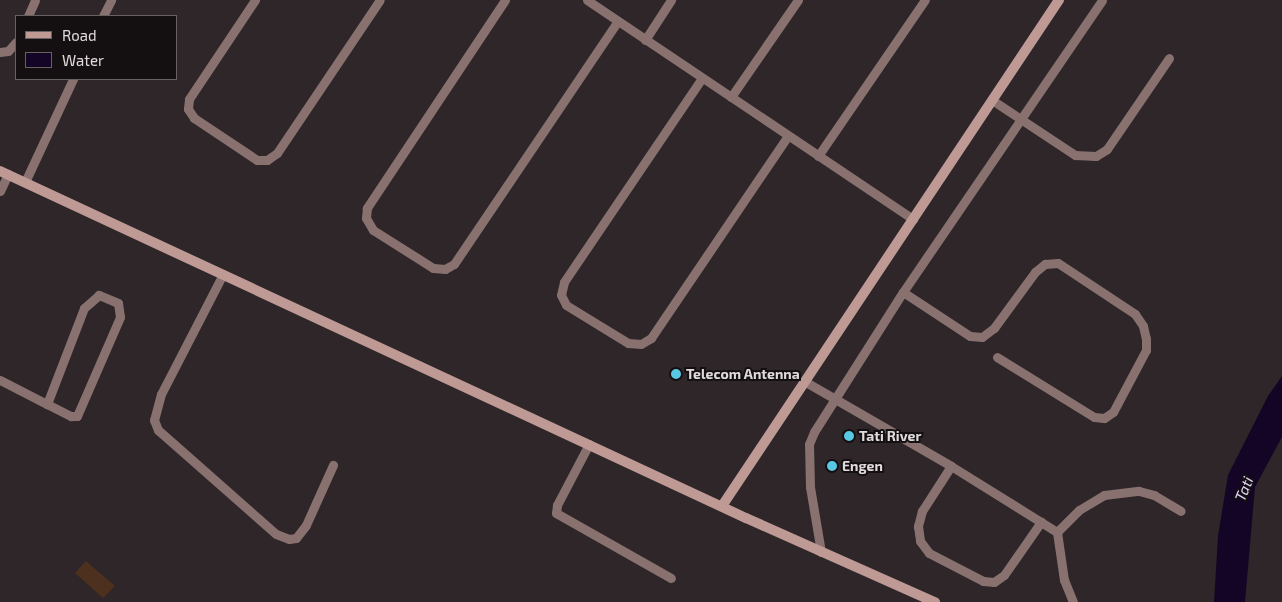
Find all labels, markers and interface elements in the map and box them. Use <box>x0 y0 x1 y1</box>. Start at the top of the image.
legend <box>15 15 178 80</box>
text: Road <box>62 26 97 44</box>
text: Water <box>62 51 104 69</box>
place label: Telecom Antenna <box>686 366 800 382</box>
marker: Telecom Antenna <box>670 368 682 380</box>
place label: Tati River <box>859 428 921 444</box>
marker: Tati River <box>843 430 855 442</box>
place label: Engen <box>842 458 883 474</box>
marker: Engen <box>826 460 838 472</box>
water label: Tati <box>1231 474 1257 504</box>

